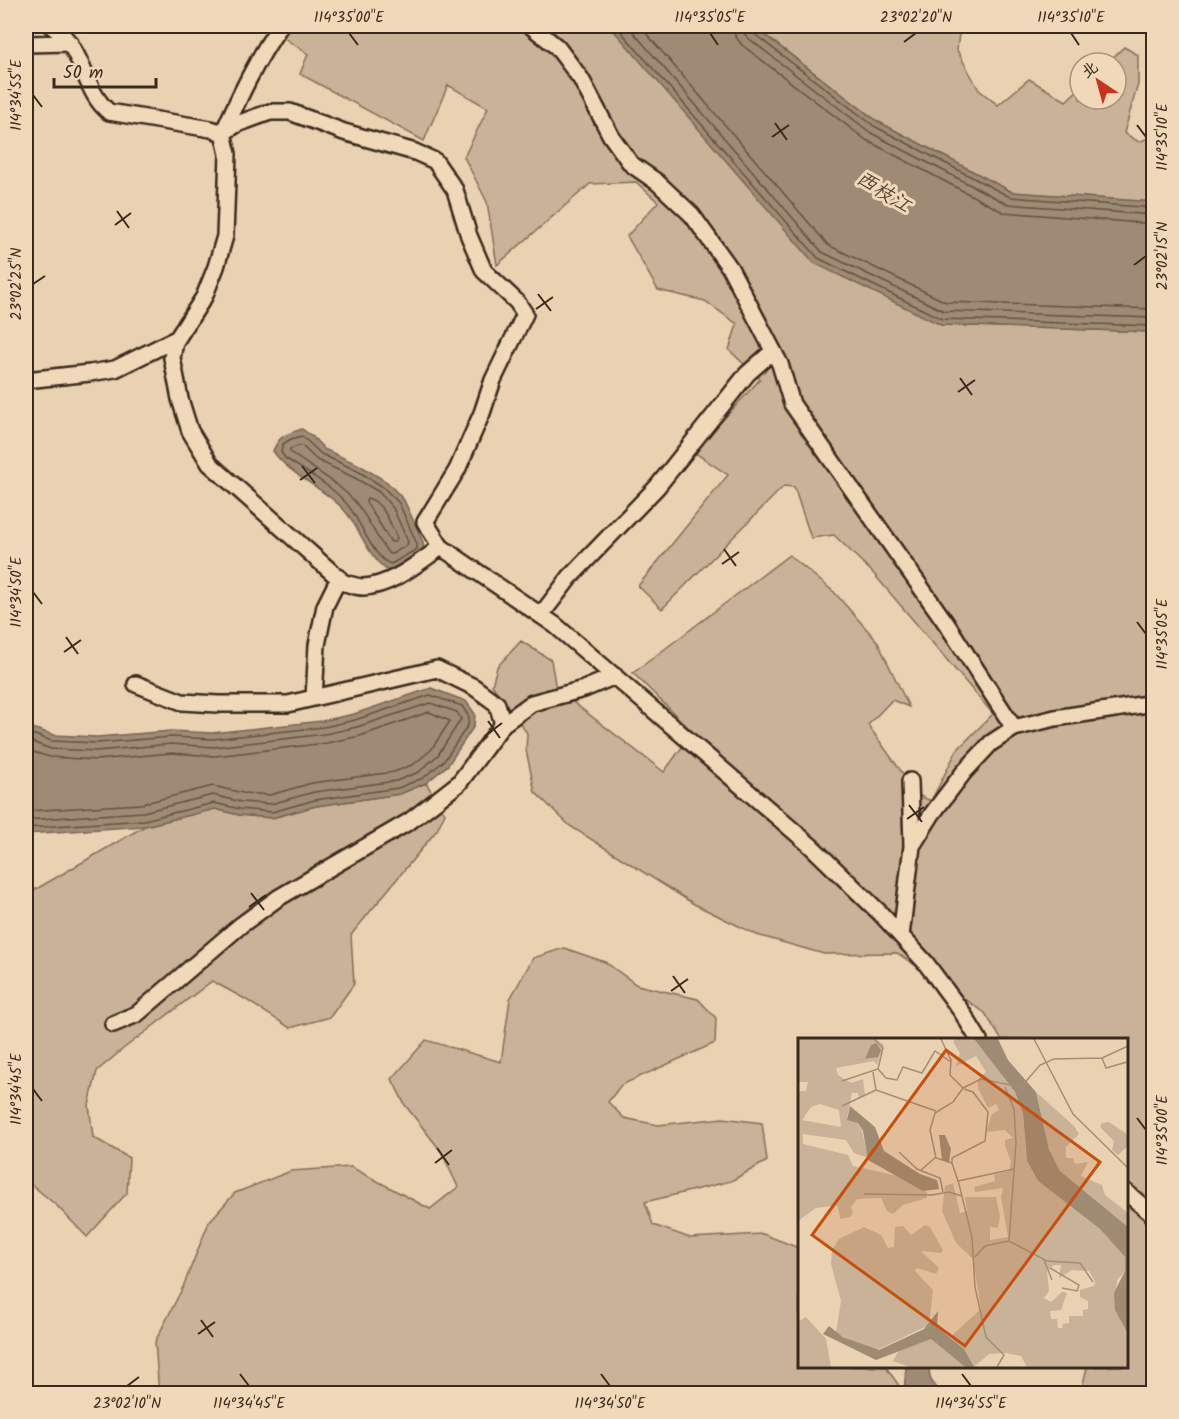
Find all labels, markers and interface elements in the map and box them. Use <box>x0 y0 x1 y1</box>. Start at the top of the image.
text: 114°35'00"E <box>314 6 385 30</box>
text: 114°35'05"E <box>675 6 747 30</box>
text: 23°02'20"N <box>880 6 952 30</box>
text: 114°35'10"E <box>1037 6 1106 30</box>
scale bar <box>54 51 156 89</box>
north arrow <box>1068 51 1128 111</box>
text: 北 <box>1076 55 1104 85</box>
text: 114°34'55"E <box>5 58 29 131</box>
text: 50 m <box>63 59 103 88</box>
text: 114°35'10"E <box>1151 102 1175 171</box>
water label: 西枝江 <box>849 164 918 223</box>
text: 23°02'15"N <box>1151 222 1175 290</box>
text: 23°02'25"N <box>5 248 29 320</box>
text: 114°34'50"E <box>5 555 29 628</box>
text: 114°35'05"E <box>1151 597 1175 669</box>
inset map <box>798 1038 1128 1368</box>
text: 114°34'45"E <box>5 1052 29 1125</box>
text: 114°35'00"E <box>1151 1094 1175 1165</box>
text: 23°02'10"N <box>93 1392 161 1416</box>
text: 114°34'45"E <box>213 1392 286 1416</box>
text: 114°34'50"E <box>574 1392 647 1416</box>
text: 114°34'55"E <box>935 1392 1008 1416</box>

